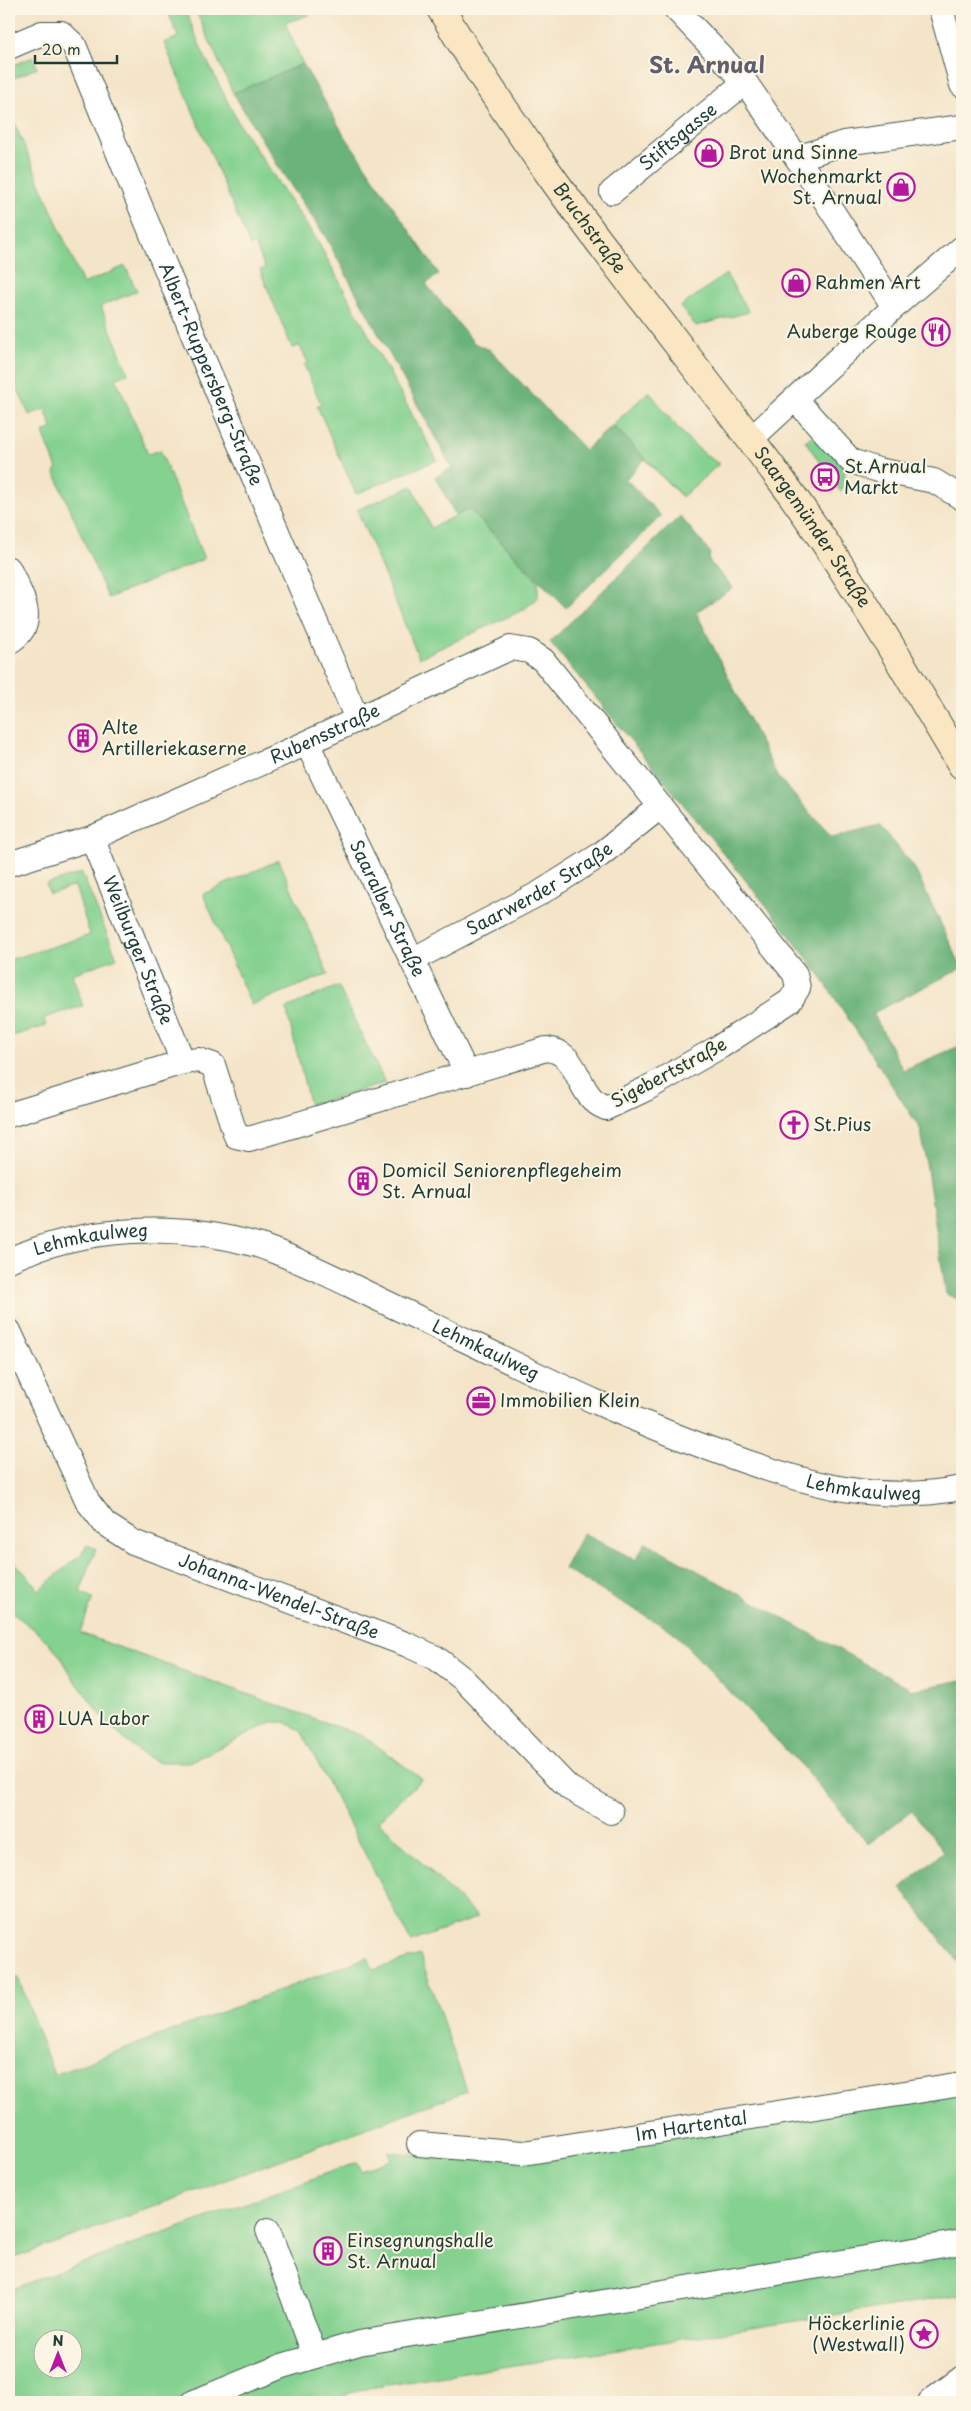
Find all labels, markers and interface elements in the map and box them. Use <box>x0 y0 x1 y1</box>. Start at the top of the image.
scale bar <box>35 32 118 64</box>
text: 20 m <box>42 37 81 60</box>
district label: St. Arnual <box>649 47 765 80</box>
street label: Stiftsgasse <box>632 96 722 176</box>
shop icon: Brot und Sinne <box>694 138 724 168</box>
place label: Brot und Sinne <box>728 138 858 165</box>
place label: Wochenmarkt St. Arnual <box>760 162 882 210</box>
shop icon: Wochenmarkt St. Arnual <box>886 172 916 202</box>
street label: Bruchstraße <box>548 176 634 279</box>
street label: Albert-Ruppersberg-Straße <box>153 258 271 489</box>
shop icon: Rahmen Art <box>781 268 811 298</box>
place label: Rahmen Art <box>815 268 921 295</box>
place label: Auberge Rouge <box>787 317 917 344</box>
restaurant icon: Auberge Rouge <box>921 317 951 347</box>
street label: Saargemünder Straße <box>748 440 879 612</box>
place label: St.Arnual Markt <box>844 452 926 500</box>
bus stop icon: St.Arnual Markt <box>810 462 840 492</box>
street label: Rubensstraße <box>265 696 384 770</box>
place label: Alte Artilleriekaserne <box>102 713 247 761</box>
building icon: Alte Artilleriekaserne <box>68 723 98 753</box>
street label: Saaralber Straße <box>344 835 433 981</box>
street label: Saarwerder Straße <box>461 835 618 941</box>
street label: Weilburger Straße <box>97 871 181 1028</box>
street label: Sigebertstraße <box>606 1030 731 1114</box>
church icon: St.Pius <box>779 1110 809 1140</box>
place label: St.Pius <box>813 1110 871 1137</box>
place label: Domicil Seniorenpflegeheim St. Arnual <box>382 1156 622 1204</box>
building icon: Domicil Seniorenpflegeheim St. Arnual <box>348 1166 378 1196</box>
street label: Lehmkaulweg <box>29 1216 148 1262</box>
street label: Lehmkaulweg <box>428 1311 544 1386</box>
office icon: Immobilien Klein <box>466 1386 496 1416</box>
place label: Immobilien Klein <box>500 1386 640 1413</box>
street label: Lehmkaulweg <box>804 1466 922 1506</box>
street label: Johanna-Wendel-Straße <box>175 1545 383 1645</box>
building icon: LUA Labor <box>24 1704 54 1734</box>
place label: LUA Labor <box>58 1704 150 1731</box>
street label: Im Hartental <box>634 2103 749 2147</box>
place label: Einsegnungshalle St. Arnual <box>347 2226 494 2274</box>
building icon: Einsegnungshalle St. Arnual <box>313 2236 343 2266</box>
place label: Höckerlinie (Westwall) <box>808 2309 905 2357</box>
place icon: Höckerlinie (Westwall) <box>909 2319 939 2349</box>
north arrow <box>32 2328 82 2378</box>
text: N <box>52 2330 64 2351</box>

